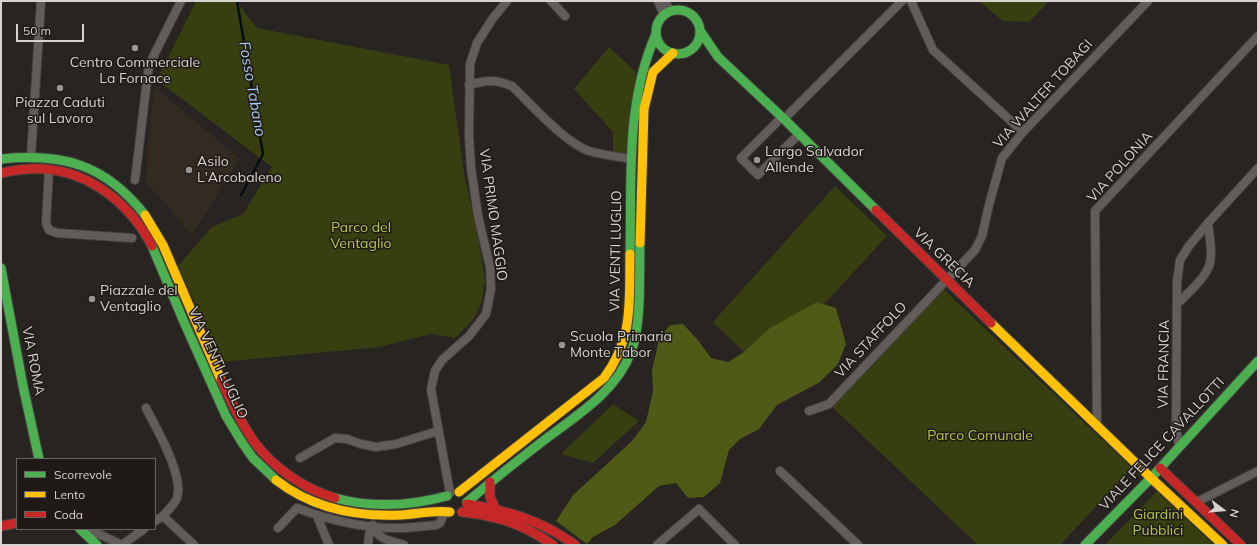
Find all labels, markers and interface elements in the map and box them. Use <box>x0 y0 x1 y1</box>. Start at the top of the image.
scale bar <box>18 16 86 42</box>
text: 50 m <box>23 23 51 38</box>
street label: VIA WALTER TOBAGI <box>990 36 1096 152</box>
water label: Fosso Tabano <box>235 40 269 138</box>
marker: Centro Commerciale La Fornace <box>130 43 140 53</box>
place label: Centro Commerciale La Fornace <box>70 55 200 88</box>
marker: Piazza Caduti sul Lavoro <box>55 83 65 93</box>
place label: Piazza Caduti sul Lavoro <box>15 95 105 128</box>
street label: VIA POLONIA <box>1084 128 1156 206</box>
place label: Largo Salvador Allende <box>765 144 864 176</box>
street label: VIA PRIMO MAGGIO <box>475 148 511 282</box>
place label: Asilo L'Arcobaleno <box>197 154 282 186</box>
marker: Largo Salvador Allende <box>752 155 762 165</box>
marker: Asilo L'Arcobaleno <box>184 165 194 175</box>
street label: VIA VENTI LUGLIO <box>607 190 625 312</box>
park label: Parco del Ventaglio <box>330 220 392 252</box>
street label: VIA GRECIA <box>910 225 978 291</box>
place label: Piazzale del Ventaglio <box>100 283 178 316</box>
marker: Piazzale del Ventaglio <box>87 294 97 304</box>
street label: VIA STAFFOLO <box>832 299 910 381</box>
street label: VIA VENTI LUGLIO <box>185 304 251 422</box>
street label: VIA FRANCIA <box>1155 319 1173 409</box>
street label: VIA ROMA <box>18 325 48 397</box>
place label: Scuola Primaria Monte Tabor <box>570 329 672 362</box>
marker: Scuola Primaria Monte Tabor <box>557 340 567 350</box>
street label: VIALE FELICE CAVALLOTTI <box>1096 374 1228 514</box>
park label: Parco Comunale <box>927 428 1033 444</box>
legend <box>16 458 156 530</box>
text: Scorrevole <box>54 467 112 482</box>
text: Lento <box>54 487 85 502</box>
north arrow <box>1203 490 1243 530</box>
text: Coda <box>54 507 83 522</box>
park label: Giardini Pubblici <box>1133 507 1183 540</box>
text: N <box>1227 507 1242 519</box>

